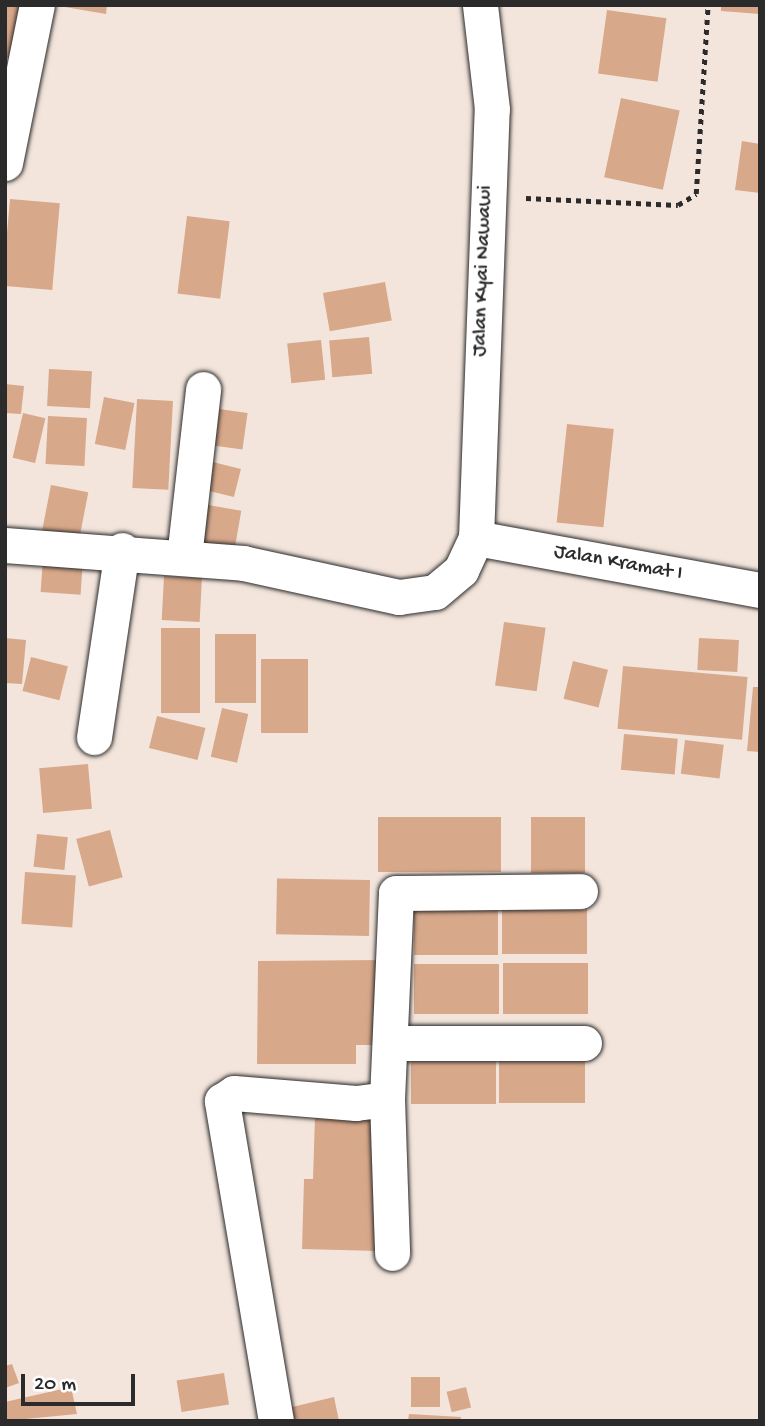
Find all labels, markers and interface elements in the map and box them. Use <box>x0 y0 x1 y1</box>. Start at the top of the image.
street label: Jalan Kyai Nawawi <box>468 185 500 357</box>
street label: Jalan Kramat I <box>552 540 684 588</box>
scale bar <box>24 1360 138 1404</box>
text: 20 m <box>34 1373 76 1398</box>

